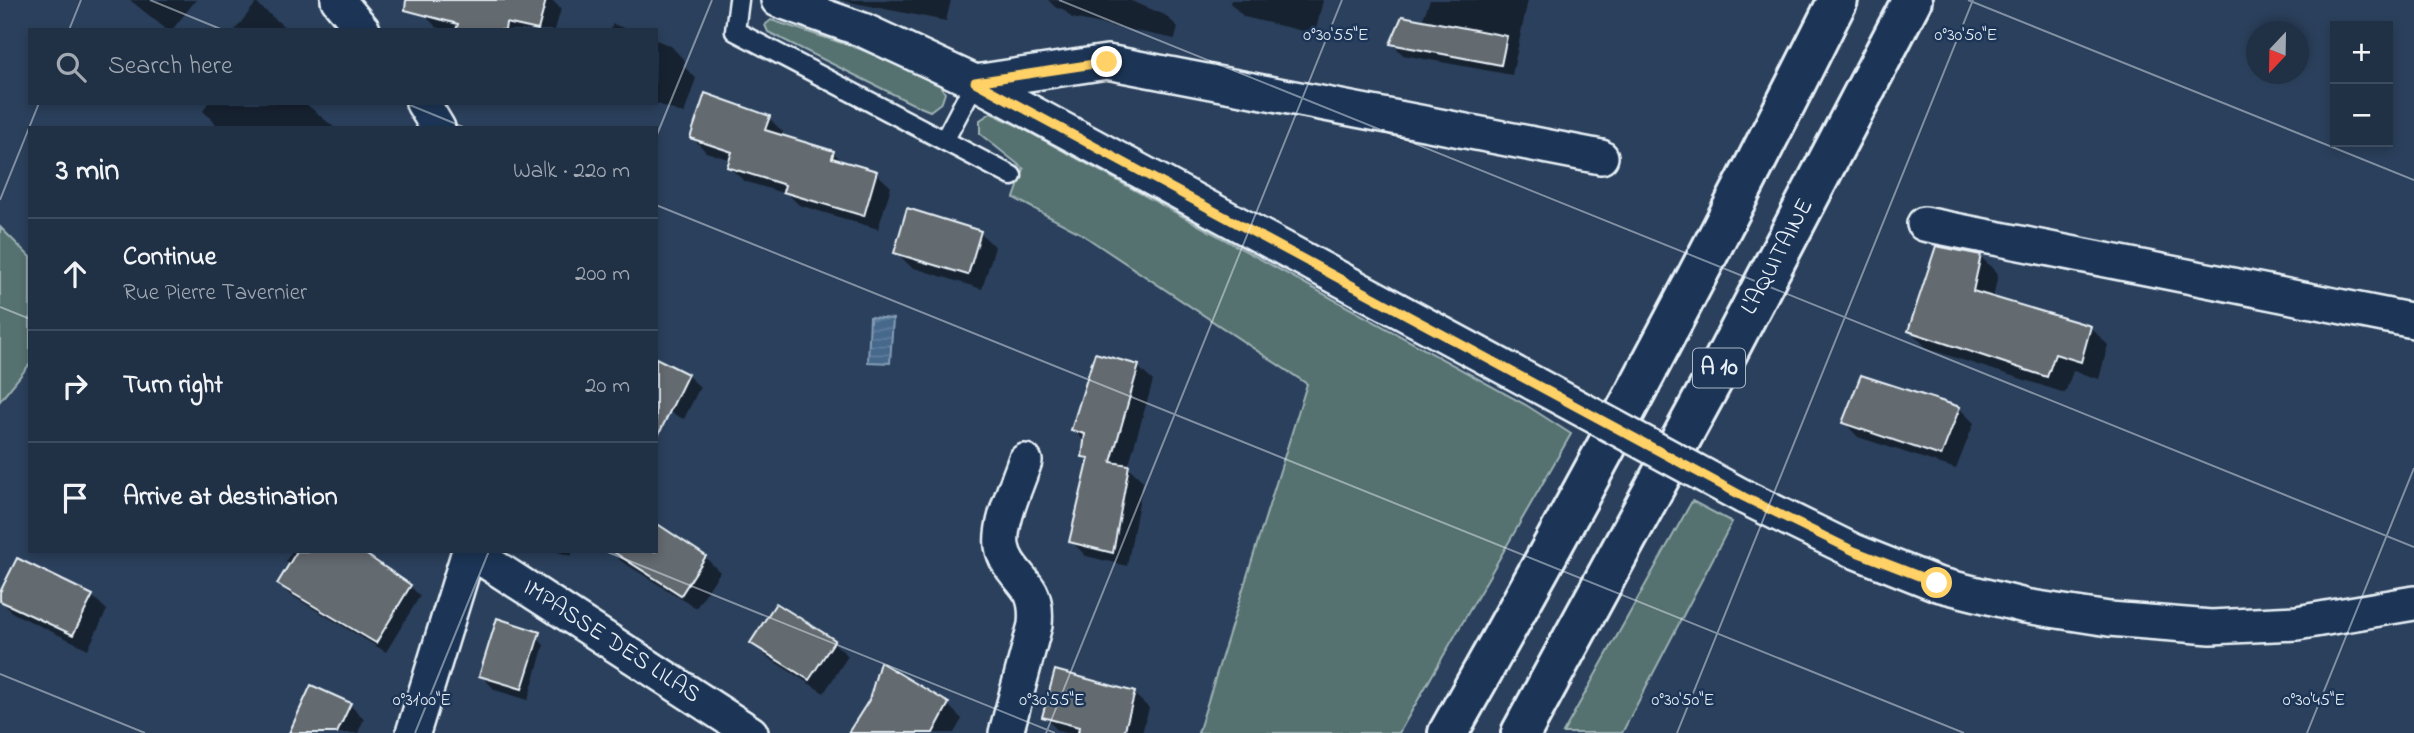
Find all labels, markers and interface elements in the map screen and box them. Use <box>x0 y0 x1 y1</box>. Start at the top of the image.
north arrow <box>2246 21 2309 84</box>
map controls <box>2330 21 2393 147</box>
button: + <box>2330 21 2393 84</box>
text: 0°30'55"E <box>1303 23 1369 49</box>
text: 0°30'50"E <box>1935 23 1998 49</box>
search box <box>28 28 658 105</box>
route end <box>1091 46 1122 77</box>
icon: search <box>52 48 90 86</box>
text: Search here <box>108 48 233 86</box>
button: − <box>2330 84 2393 147</box>
text: 3 min <box>56 150 119 194</box>
text: Walk · 220 m <box>513 155 630 188</box>
street label: L'AQUITAINE <box>1733 193 1823 321</box>
text: Continue <box>123 239 216 277</box>
icon: ahead <box>56 255 94 293</box>
text: 200 m <box>575 258 630 291</box>
text: Rue Pierre Tavernier <box>123 277 307 310</box>
road number: A 10 <box>1693 348 1745 388</box>
icon: right <box>56 367 94 405</box>
text: Turn right <box>123 367 223 405</box>
text: 20 m <box>585 370 630 403</box>
icon: arrive <box>56 479 94 517</box>
text: Arrive at destination <box>123 479 338 517</box>
route start <box>1921 567 1952 598</box>
street label: IMPASSE DES LILAS <box>515 571 707 713</box>
text: 0°31'00"E <box>393 688 451 714</box>
text: 0°30'55"E <box>1019 688 1085 714</box>
text: 0°30'50"E <box>1652 688 1715 714</box>
text: 0°30'45"E <box>2283 688 2345 714</box>

